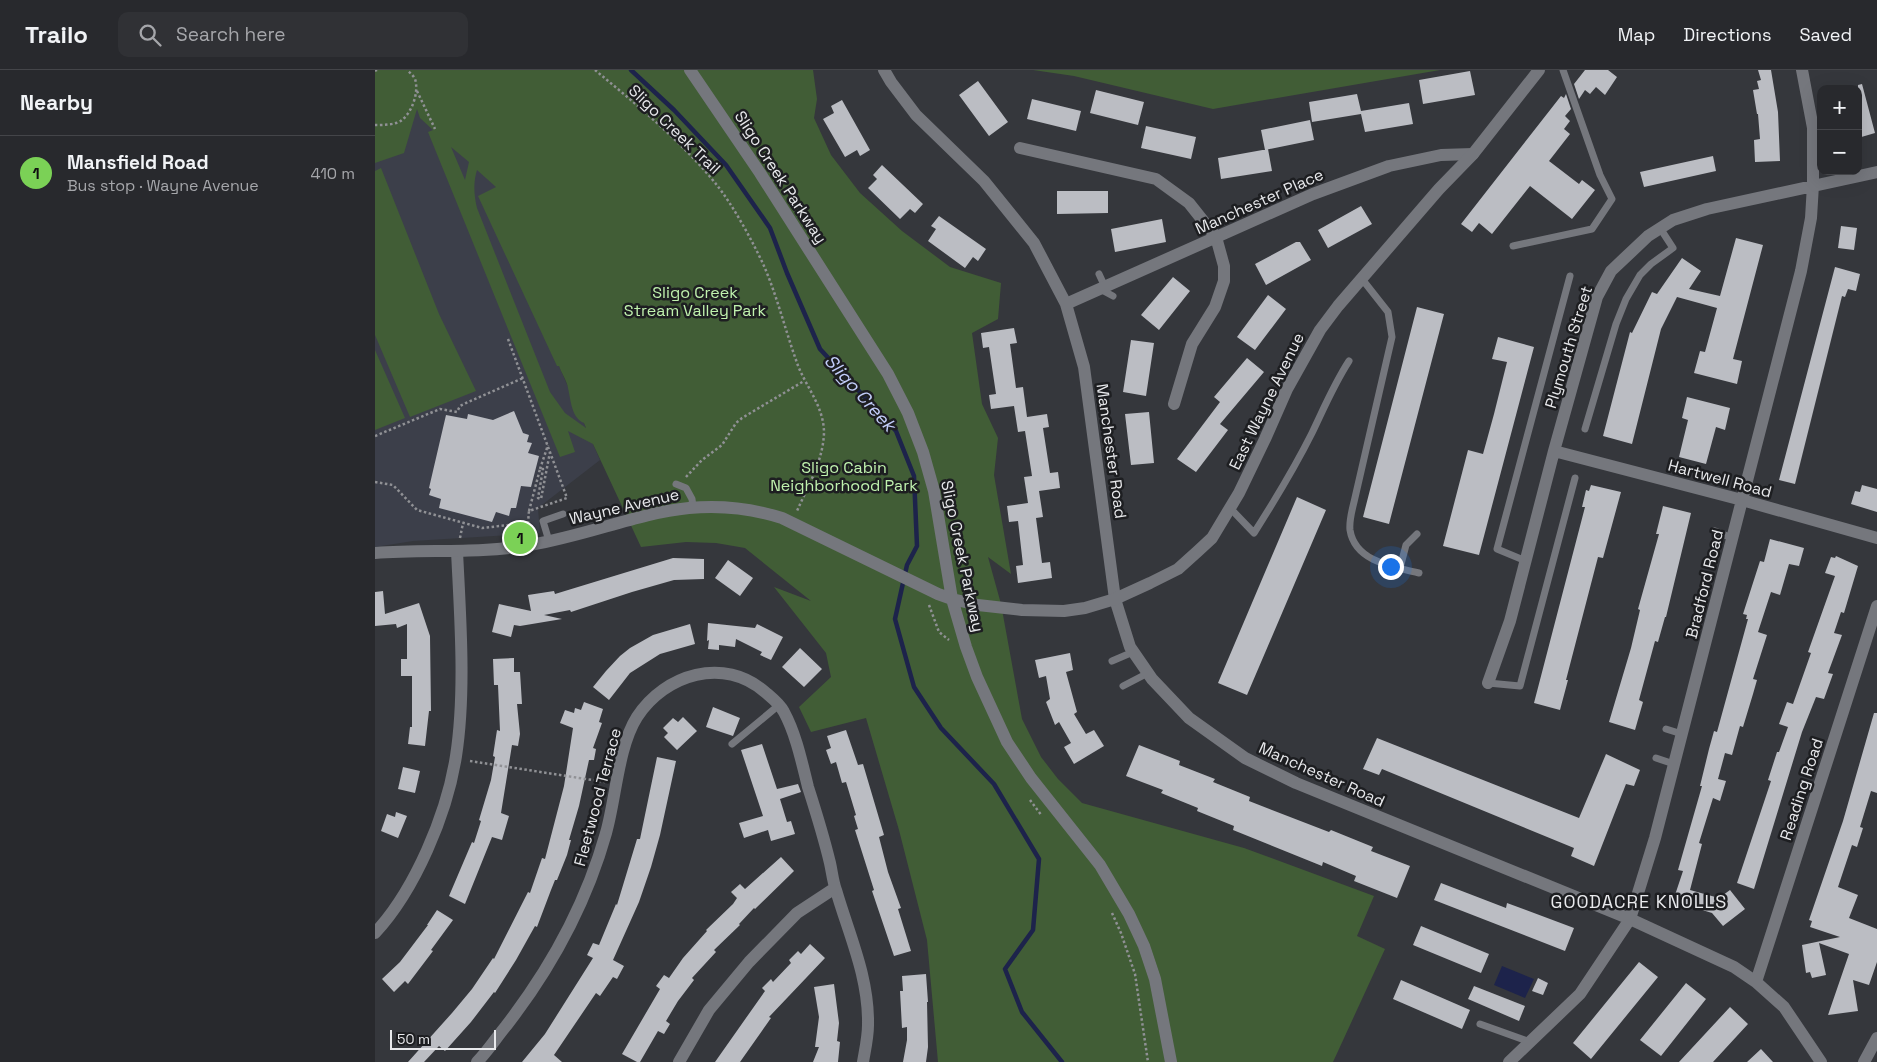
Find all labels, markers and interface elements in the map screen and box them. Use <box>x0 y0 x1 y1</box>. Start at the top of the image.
search box <box>118 12 468 57</box>
text: Trailo <box>25 19 88 50</box>
icon: search <box>136 21 164 49</box>
text: Search here <box>176 22 286 47</box>
text: Map <box>1618 23 1655 46</box>
text: Directions <box>1683 23 1772 46</box>
text: Saved <box>1800 23 1852 46</box>
street label: Sligo Creek Trail <box>624 80 725 179</box>
map controls <box>1817 85 1862 175</box>
button: + <box>1817 85 1862 130</box>
text: Nearby <box>20 89 93 116</box>
street label: Sligo Creek Parkway <box>730 107 831 248</box>
button: − <box>1817 130 1862 175</box>
text: Mansfield Road <box>67 150 209 175</box>
text: 1 <box>32 163 40 184</box>
text: 410 m <box>311 163 355 184</box>
street label: Manchester Place <box>1192 164 1327 239</box>
text: Bus stop · Wayne Avenue <box>67 175 259 196</box>
park label: Sligo Creek Stream Valley Park <box>624 282 767 321</box>
street label: Plymouth Street <box>1540 283 1597 411</box>
street label: East Wayne Avenue <box>1224 329 1309 473</box>
water label: Sligo Creek <box>820 349 903 438</box>
street label: Manchester Road <box>1092 382 1131 520</box>
street label: Hartwell Road <box>1666 455 1774 502</box>
park label: Sligo Cabin Neighborhood Park <box>770 457 918 496</box>
street label: Sligo Creek Parkway <box>936 478 989 634</box>
street label: Wayne Avenue <box>567 484 681 529</box>
pin: 1 <box>504 519 536 557</box>
street label: Bradford Road <box>1681 527 1728 641</box>
your location <box>1378 554 1404 580</box>
street label: Fleetwood Terrace <box>569 726 626 868</box>
street label: Reading Road <box>1775 735 1828 843</box>
street label: Manchester Road <box>1255 737 1388 812</box>
district label: GOODACRE KNOLLS <box>1551 890 1727 913</box>
scale bar <box>390 1027 496 1050</box>
text: 50 m <box>397 1030 430 1048</box>

